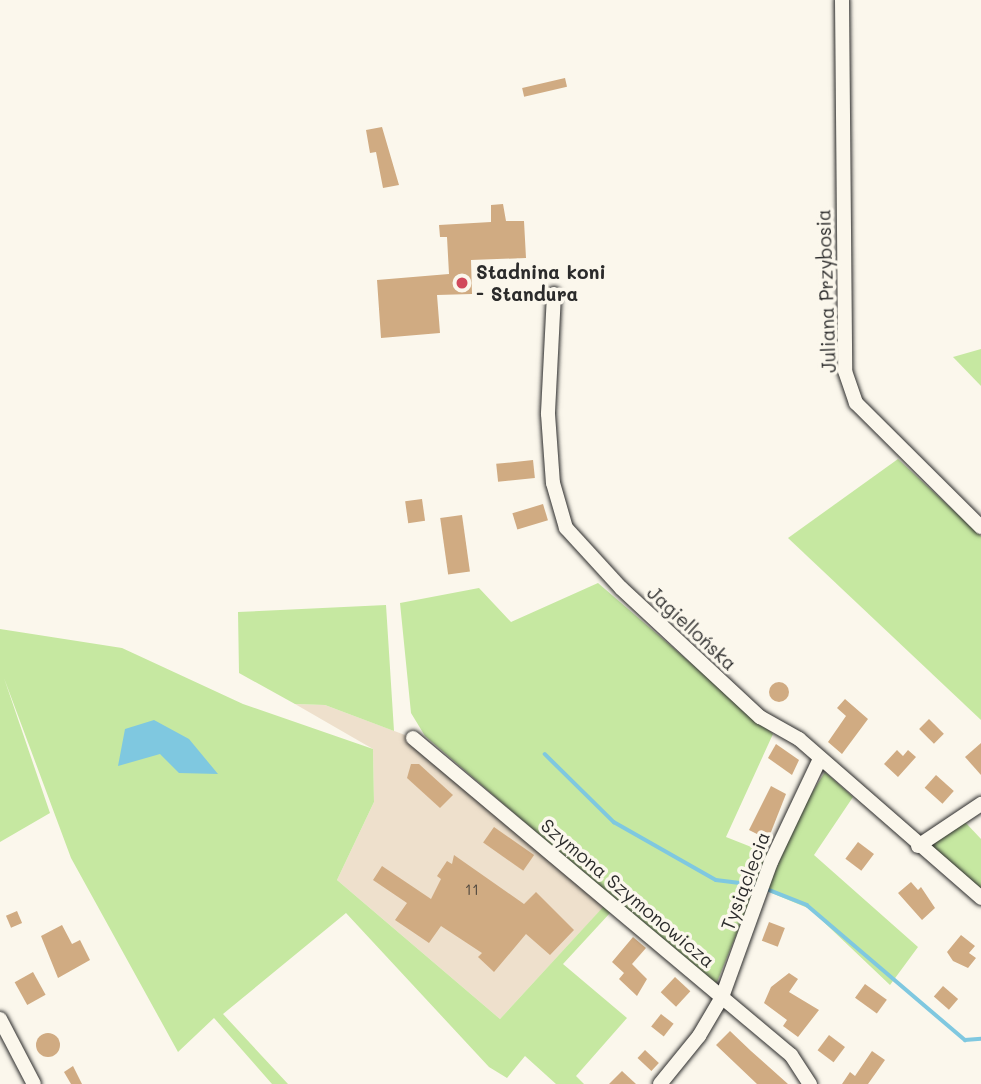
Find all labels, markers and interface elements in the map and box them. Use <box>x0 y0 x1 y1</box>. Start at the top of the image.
street label: Juliana Przybosia <box>812 209 840 373</box>
place label: Stadnina koni - Standura <box>476 261 606 305</box>
marker: Stadnina koni - Standura <box>454 275 470 291</box>
street label: Jagiellońska <box>643 581 741 675</box>
street label: Szymona Szymonowicza <box>537 814 719 972</box>
street label: Tysiąclecia <box>716 828 774 934</box>
house number: 11 <box>465 879 479 899</box>

